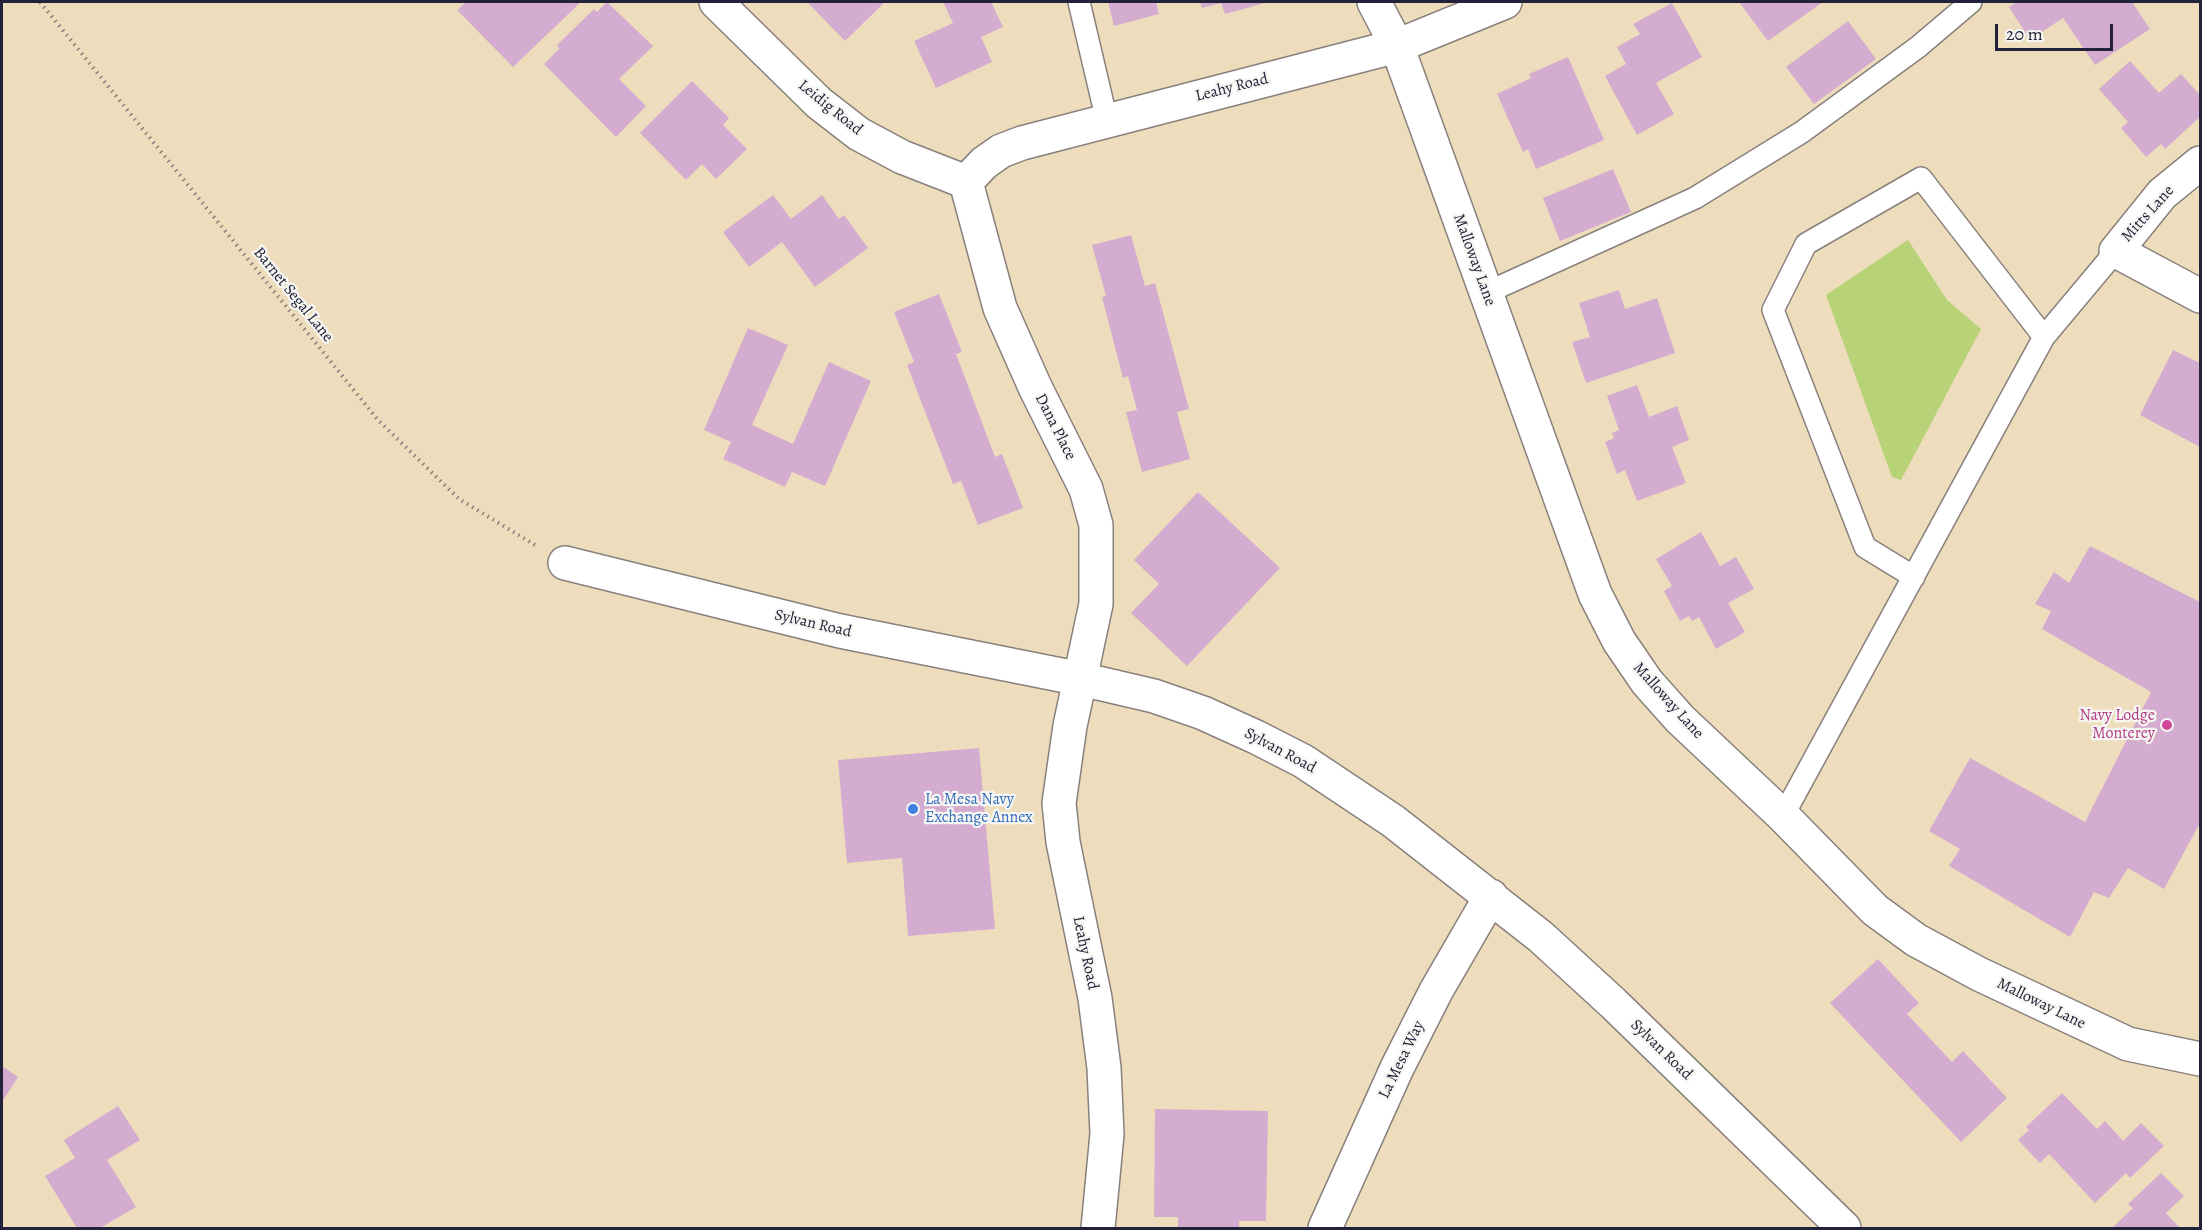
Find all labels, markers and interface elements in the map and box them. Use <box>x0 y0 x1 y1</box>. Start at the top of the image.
scale bar <box>1998 12 2116 50</box>
text: 20 m <box>2006 22 2043 46</box>
street label: Leahy Road <box>1193 70 1271 106</box>
street label: Leidig Road <box>794 76 866 140</box>
street label: Mitts Lane <box>2118 182 2178 246</box>
street label: Malloway Lane <box>1449 211 1499 309</box>
street label: Barnet Segal Lane <box>249 244 337 346</box>
street label: Dana Place <box>1030 391 1080 463</box>
street label: Sylvan Road <box>772 606 854 642</box>
street label: Malloway Lane <box>1629 659 1707 743</box>
place label: Navy Lodge Monterey <box>2079 706 2155 744</box>
marker: Navy Lodge Monterey <box>2160 718 2174 732</box>
street label: Sylvan Road <box>1241 724 1319 778</box>
place label: La Mesa Navy Exchange Annex <box>925 790 1033 828</box>
marker: La Mesa Navy Exchange Annex <box>906 802 920 816</box>
street label: Leahy Road <box>1068 915 1102 991</box>
street label: Malloway Lane <box>1993 974 2089 1034</box>
street label: Sylvan Road <box>1626 1016 1696 1084</box>
street label: La Mesa Way <box>1375 1018 1429 1102</box>

